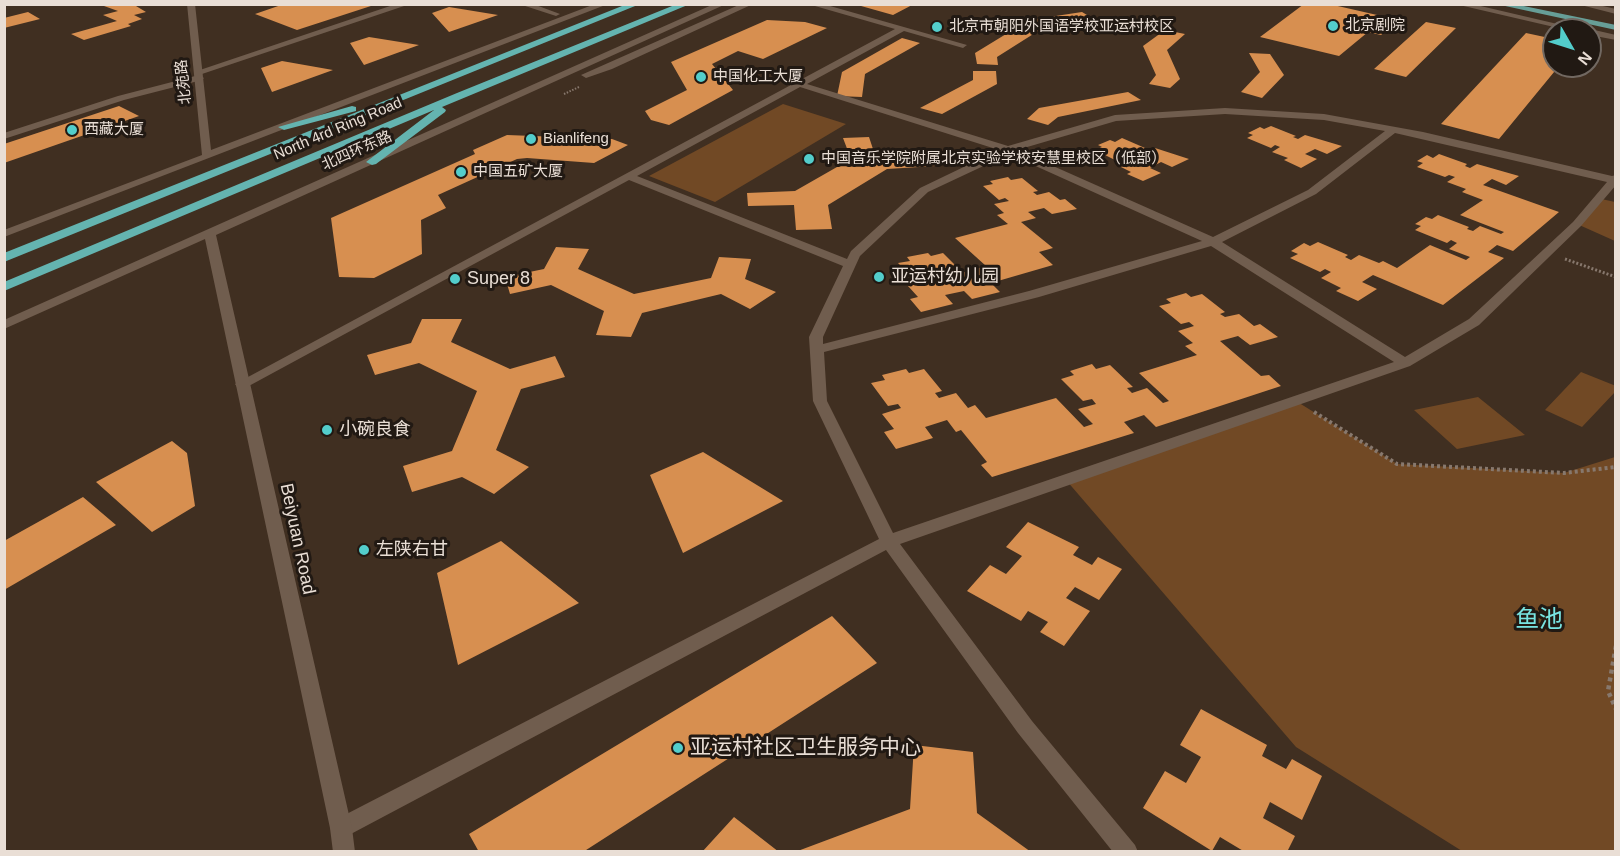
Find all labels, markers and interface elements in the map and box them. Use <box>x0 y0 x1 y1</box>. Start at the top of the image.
place label: 北京剧院 <box>1345 17 1405 35</box>
place label: 北京市朝阳外国语学校亚运村校区 <box>949 18 1174 36</box>
north arrow <box>1542 18 1602 78</box>
marker: 北京剧院 <box>1326 19 1340 33</box>
marker: 北京市朝阳外国语学校亚运村校区 <box>930 20 944 34</box>
text: N <box>1575 49 1595 68</box>
street label: 北苑路 <box>173 59 195 105</box>
place label: 中国化工大厦 <box>713 68 803 86</box>
marker: 中国化工大厦 <box>694 70 708 84</box>
street label: North 4rd Ring Road <box>271 94 405 164</box>
place label: 西藏大厦 <box>84 121 144 139</box>
marker: 西藏大厦 <box>65 123 79 137</box>
street label: 北四环东路 <box>319 128 395 174</box>
place label: Bianlifeng <box>543 130 609 148</box>
marker: Bianlifeng <box>524 132 538 146</box>
place label: 中国音乐学院附属北京实验学校安慧里校区（低部） <box>821 150 1166 168</box>
marker: 中国音乐学院附属北京实验学校安慧里校区（低部） <box>802 152 816 166</box>
place label: 中国五矿大厦 <box>473 163 563 181</box>
marker: 中国五矿大厦 <box>454 165 468 179</box>
place label: 亚运村幼儿园 <box>891 266 999 288</box>
place label: Super 8 <box>467 268 530 290</box>
marker: 亚运村幼儿园 <box>872 270 886 284</box>
marker: Super 8 <box>448 272 462 286</box>
place label: 小碗良食 <box>339 419 411 441</box>
marker: 小碗良食 <box>320 423 334 437</box>
street label: Beiyuan Road <box>275 481 319 597</box>
place label: 左陕右甘 <box>376 539 448 561</box>
marker: 左陕右甘 <box>357 543 371 557</box>
district label: 鱼池 <box>1515 606 1563 634</box>
place label: 亚运村社区卫生服务中心 <box>690 735 921 761</box>
marker: 亚运村社区卫生服务中心 <box>671 741 685 755</box>

